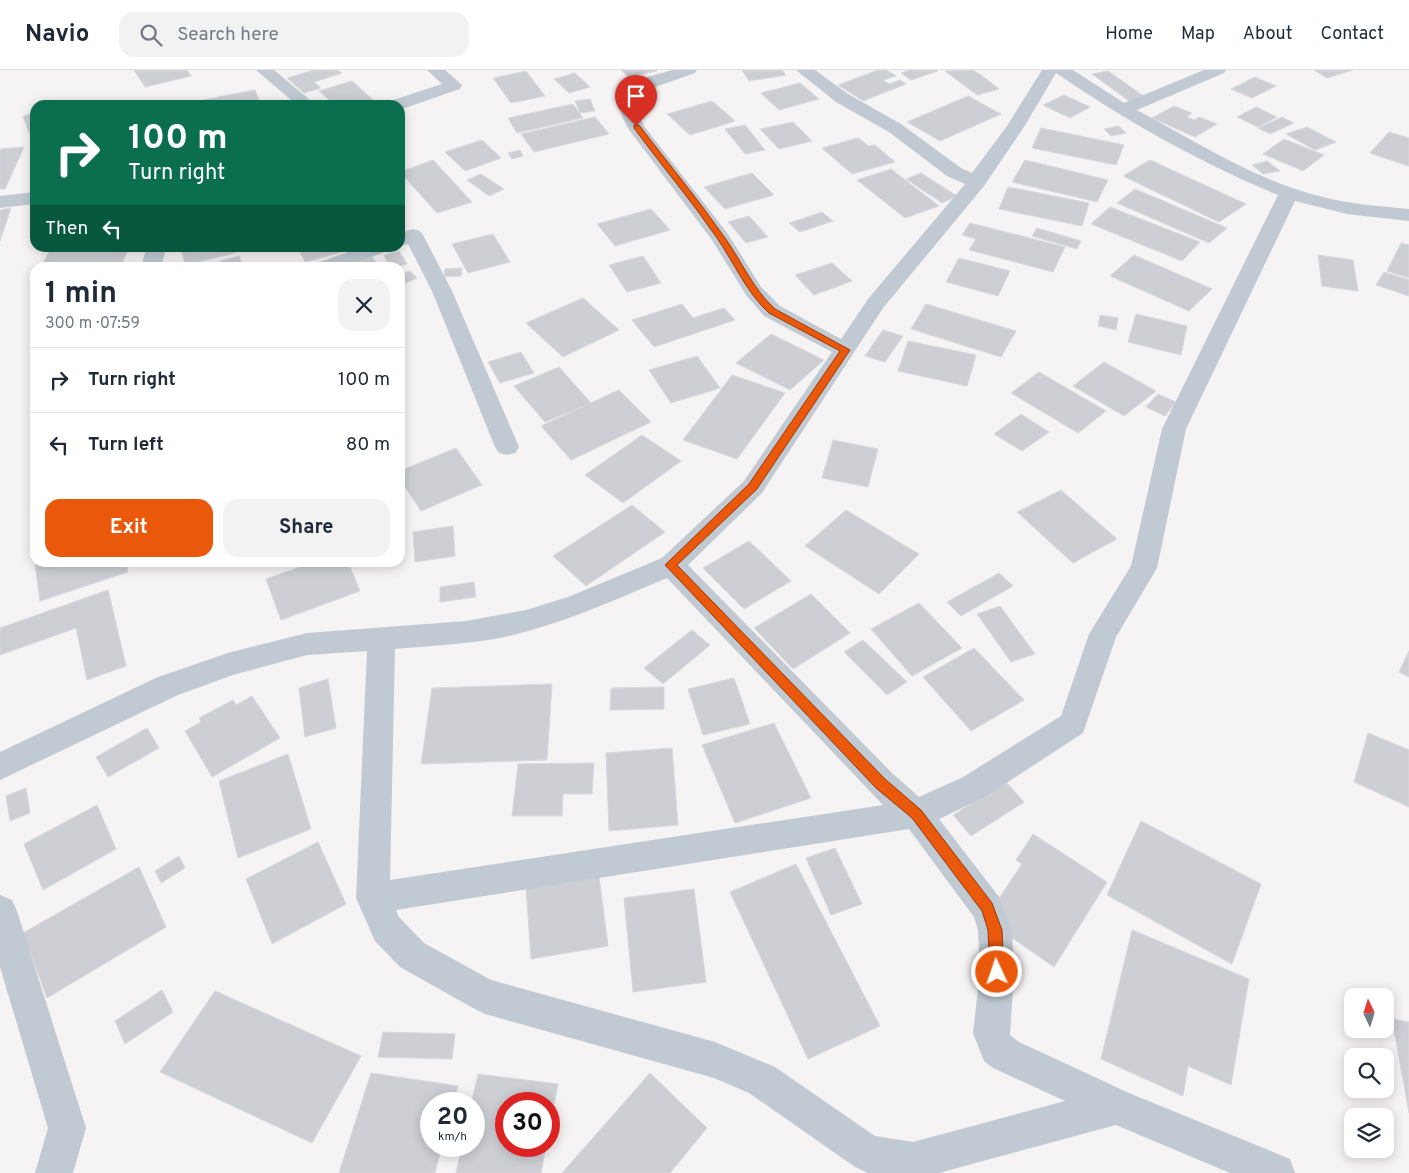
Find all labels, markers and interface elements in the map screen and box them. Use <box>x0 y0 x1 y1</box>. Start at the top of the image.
search box <box>119 12 469 57</box>
text: Navio <box>25 20 89 50</box>
icon: search <box>137 21 165 49</box>
text: Search here <box>177 23 279 47</box>
text: Home <box>1105 23 1153 46</box>
text: Map <box>1181 23 1215 46</box>
text: About <box>1243 23 1292 46</box>
text: Contact <box>1320 23 1384 46</box>
pin <box>615 75 657 126</box>
icon: arrive <box>622 82 650 110</box>
text: 100 m <box>128 117 228 161</box>
icon: right <box>45 120 110 185</box>
text: Turn right <box>128 160 225 187</box>
icon: left <box>98 215 126 243</box>
text: Then <box>45 217 88 241</box>
text: 1 min <box>45 276 117 313</box>
button: close <box>338 279 390 331</box>
text: 300 m · 07:59 <box>45 314 140 334</box>
icon: right <box>45 366 73 394</box>
text: Turn right <box>88 368 176 392</box>
text: 100 m <box>338 368 390 392</box>
icon: left <box>45 431 73 459</box>
text: Turn left <box>88 433 164 457</box>
text: 80 m <box>346 433 390 457</box>
button: Exit <box>45 499 213 557</box>
button: Share <box>223 499 390 557</box>
position arrow <box>970 945 1022 997</box>
north arrow <box>1344 988 1394 1038</box>
map controls <box>1344 988 1394 1158</box>
button: search <box>1344 1048 1394 1098</box>
speed limit sign: 30 <box>495 1092 560 1157</box>
text: 20 <box>437 1102 468 1134</box>
button: layers <box>1344 1108 1394 1158</box>
text: km/h <box>438 1129 467 1145</box>

